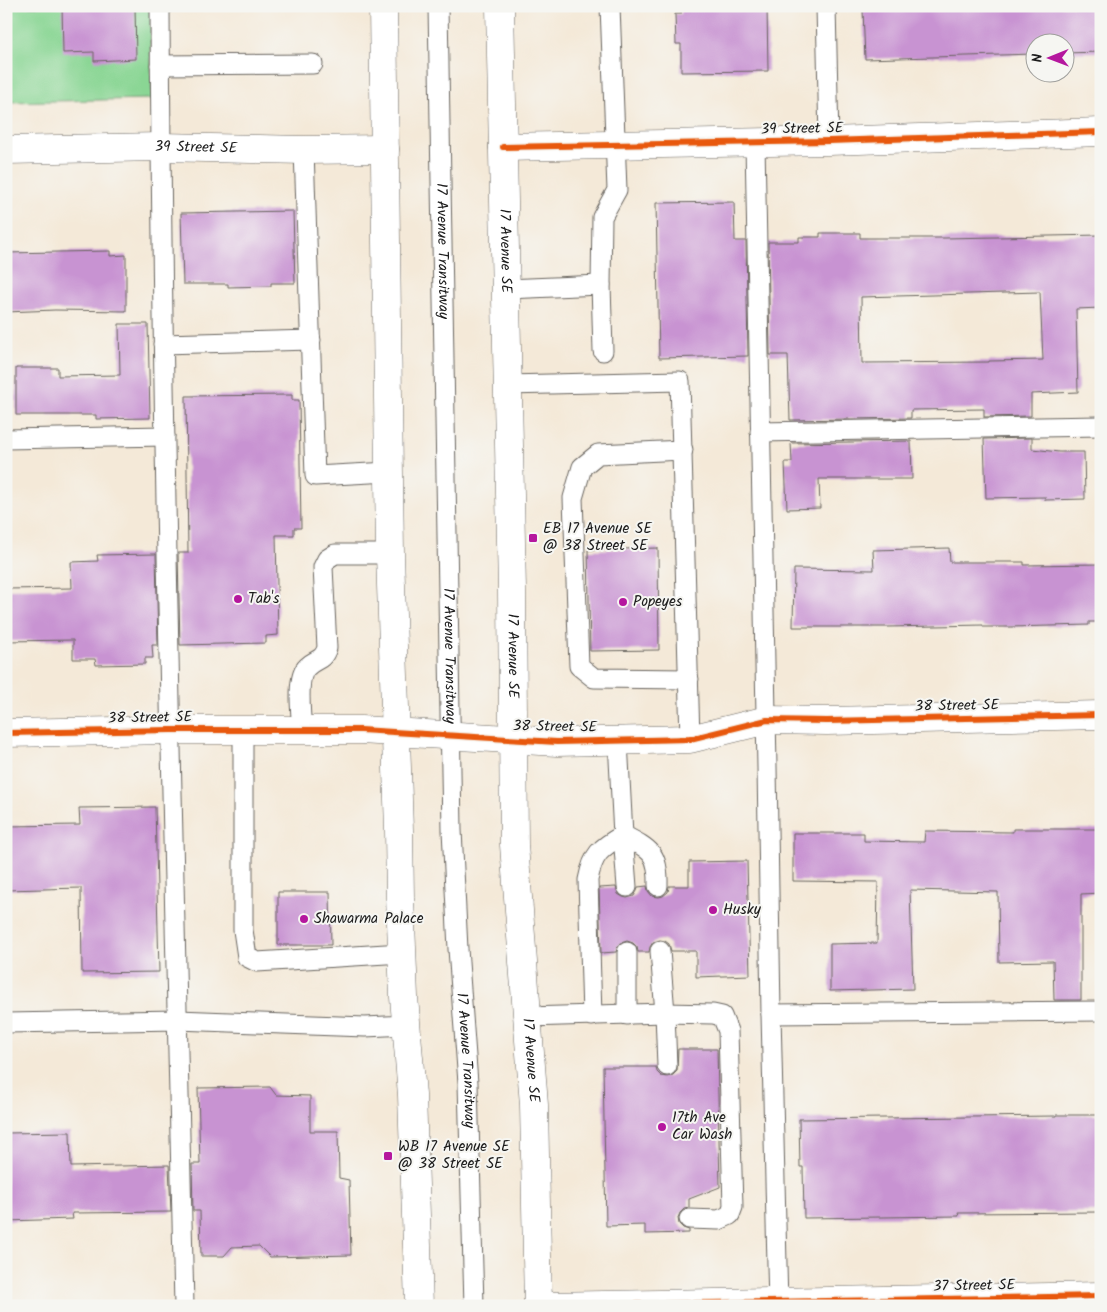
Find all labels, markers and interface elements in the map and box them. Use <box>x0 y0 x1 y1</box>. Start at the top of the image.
north arrow <box>1024 32 1074 82</box>
text: N <box>1027 53 1049 63</box>
street label: 39 Street SE <box>760 116 845 142</box>
street label: 39 Street SE <box>154 135 239 161</box>
street label: 17 Avenue Transitway <box>429 183 455 320</box>
street label: 17 Avenue SE <box>492 208 518 295</box>
place label: EB 17 Avenue SE @ 38 Street SE <box>543 517 653 558</box>
marker: EB 17 Avenue SE @ 38 Street SE <box>527 532 539 544</box>
place label: Tab's <box>248 587 280 611</box>
street label: 17 Avenue Transitway <box>436 588 462 725</box>
place label: Popeyes <box>633 590 683 614</box>
marker: Tab's <box>232 593 244 605</box>
marker: Popeyes <box>617 596 629 608</box>
street label: 17 Avenue SE <box>500 613 525 700</box>
street label: 38 Street SE <box>915 693 1001 719</box>
street label: 38 Street SE <box>108 705 194 731</box>
street label: 38 Street SE <box>513 714 599 740</box>
place label: Husky <box>723 898 762 922</box>
marker: Husky <box>707 904 719 916</box>
place label: Shawarma Palace <box>314 907 424 931</box>
marker: Shawarma Palace <box>298 913 310 925</box>
street label: 17 Avenue Transitway <box>449 992 481 1130</box>
street label: 17 Avenue SE <box>515 1017 546 1105</box>
place label: 17th Ave Car Wash <box>672 1106 732 1147</box>
marker: 17th Ave Car Wash <box>656 1121 668 1133</box>
place label: WB 17 Avenue SE @ 38 Street SE <box>398 1135 511 1176</box>
marker: WB 17 Avenue SE @ 38 Street SE <box>382 1150 394 1162</box>
street label: 37 Street SE <box>933 1273 1017 1299</box>

